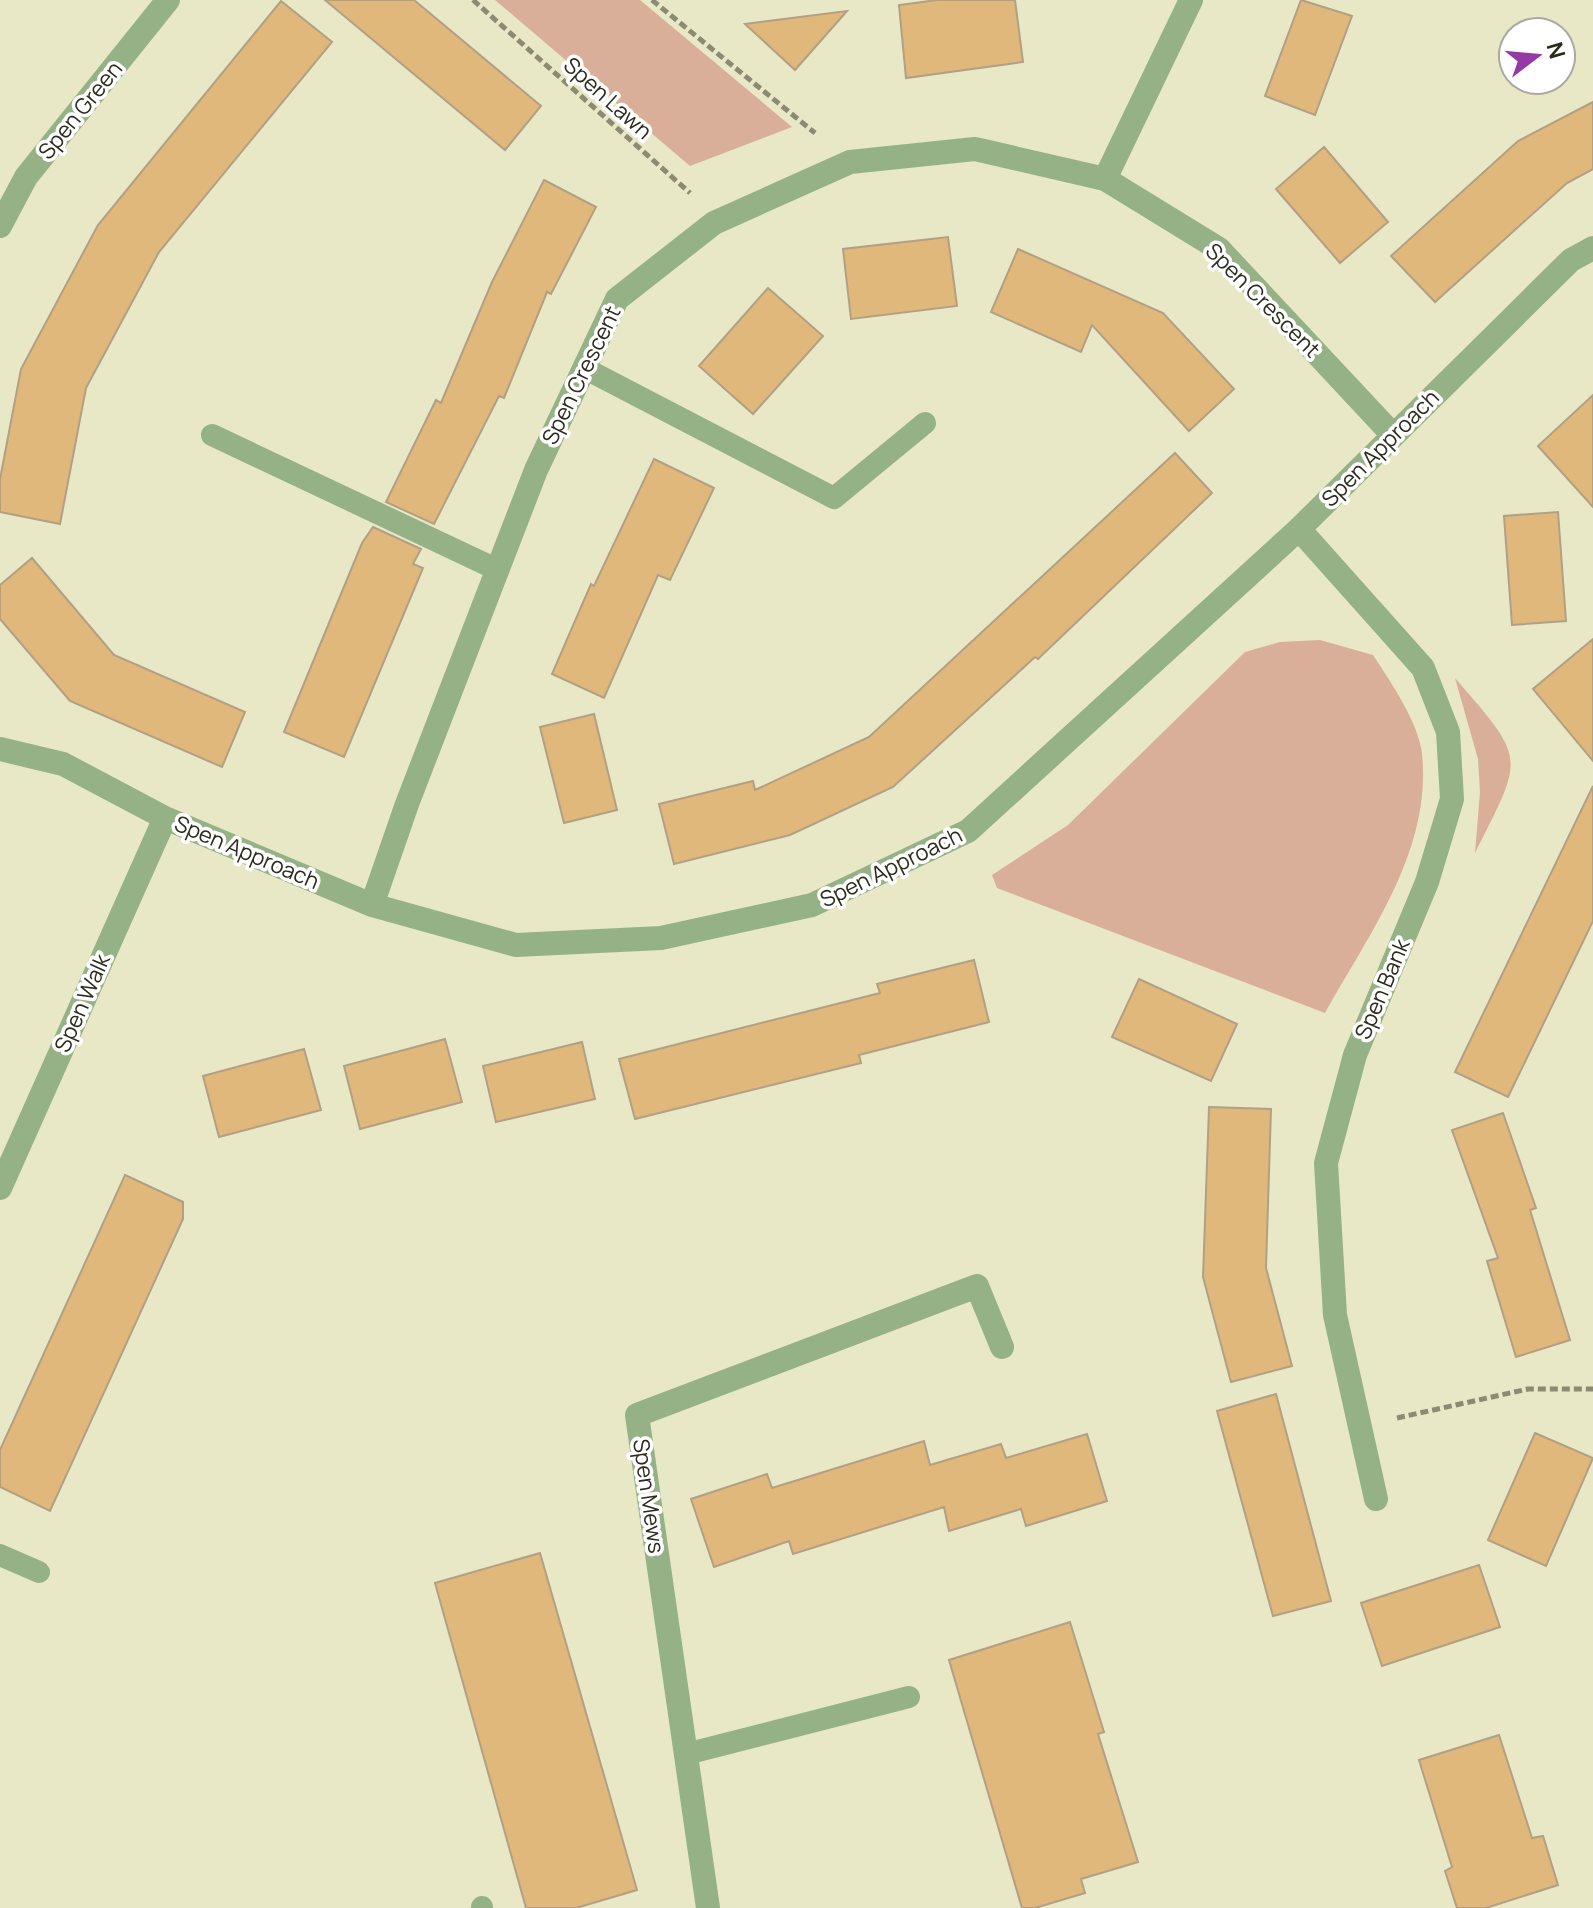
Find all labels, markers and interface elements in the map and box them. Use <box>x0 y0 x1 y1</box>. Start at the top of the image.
north arrow <box>1497 16 1577 96</box>
text: N <box>1540 39 1573 62</box>
street label: Spen Lawn <box>557 50 659 146</box>
street label: Spen Green <box>31 55 129 165</box>
street label: Spen Crescent <box>1199 236 1327 364</box>
street label: Spen Crescent <box>534 301 628 449</box>
street label: Spen Approach <box>1315 383 1445 513</box>
street label: Spen Approach <box>170 808 324 896</box>
street label: Spen Approach <box>815 820 967 914</box>
street label: Spen Bank <box>1347 933 1417 1044</box>
street label: Spen Walk <box>47 948 117 1057</box>
street label: Spen Mews <box>626 1437 672 1555</box>

